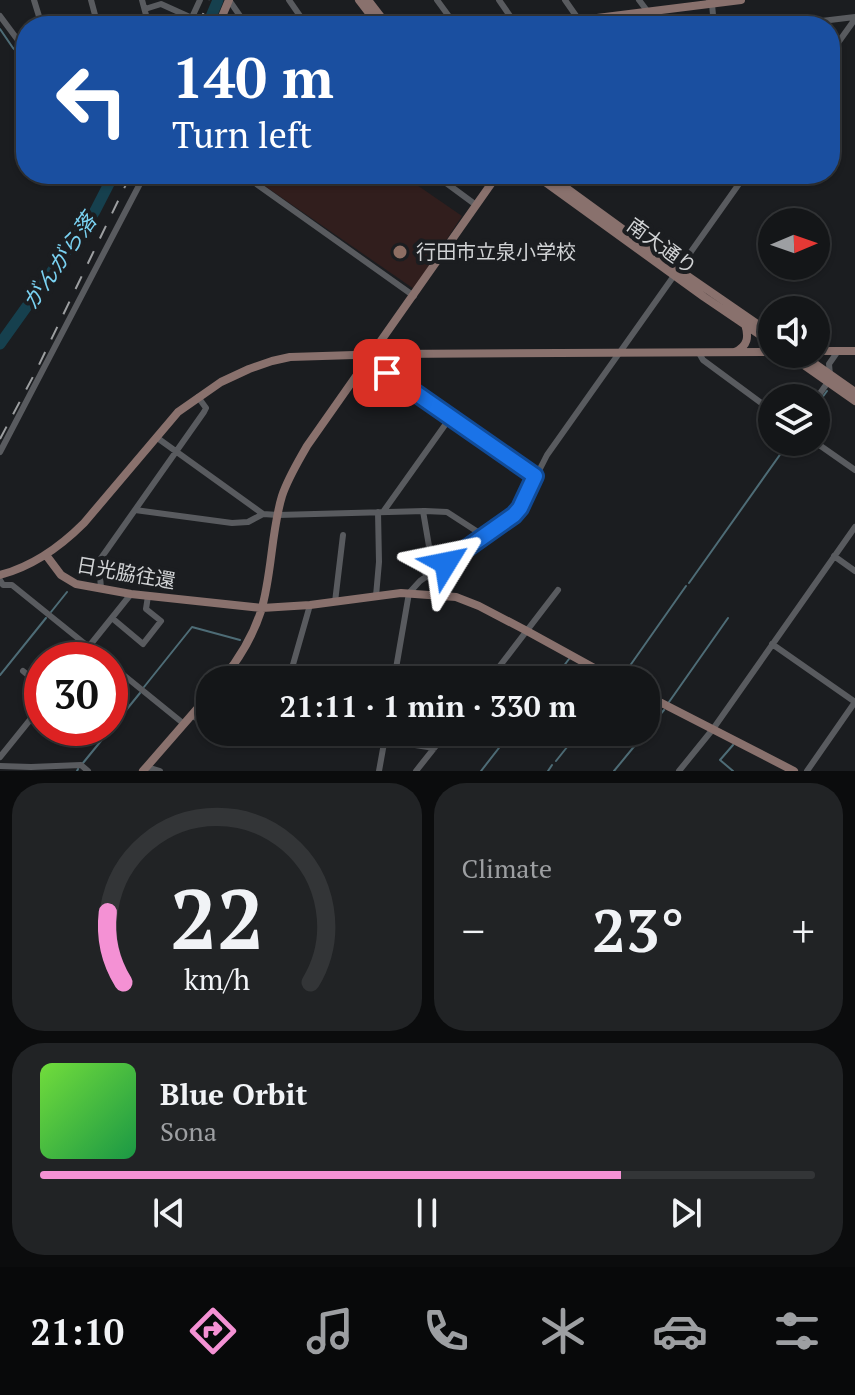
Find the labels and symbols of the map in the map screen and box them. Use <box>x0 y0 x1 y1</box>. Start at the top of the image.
water label: がんがら落 <box>15 205 104 314</box>
north arrow <box>758 208 830 280</box>
street label: 南大通り <box>622 211 703 280</box>
place label: 行田市立泉小学校 <box>416 238 576 265</box>
marker: 行田市立泉小学校 <box>391 243 409 261</box>
pin <box>353 339 421 407</box>
position arrow <box>404 521 488 605</box>
street label: 日光脇往還 <box>75 551 178 594</box>
speed limit sign: 30 <box>24 642 128 746</box>

